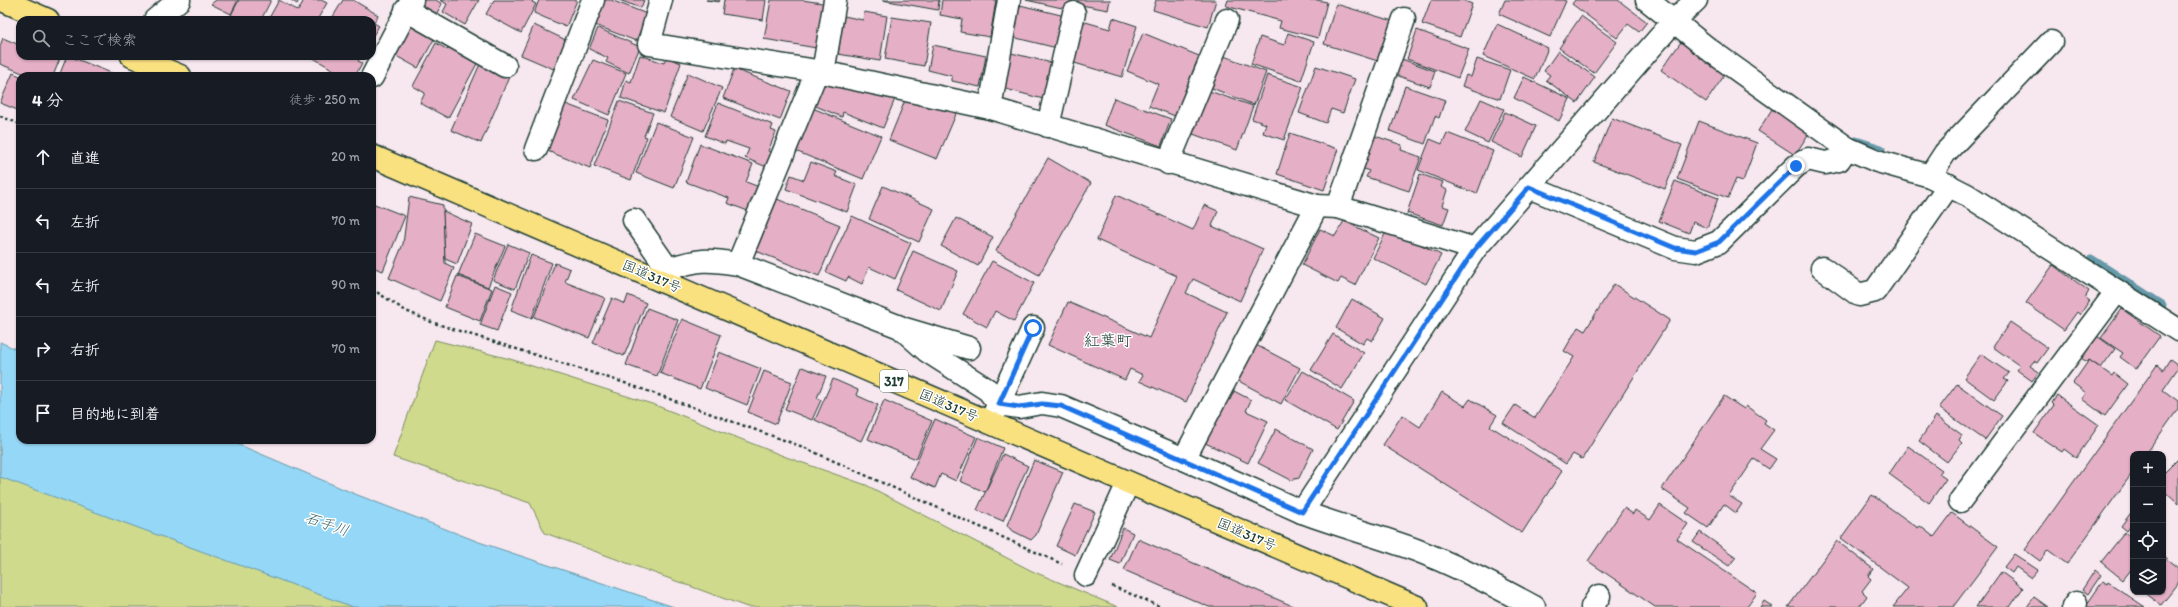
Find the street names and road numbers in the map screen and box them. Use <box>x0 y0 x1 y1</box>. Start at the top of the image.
street label: 国道317号 <box>619 256 684 297</box>
road number: 317 <box>880 370 908 392</box>
street label: 国道317号 <box>916 385 981 426</box>
street label: 国道317号 <box>1214 514 1279 555</box>

